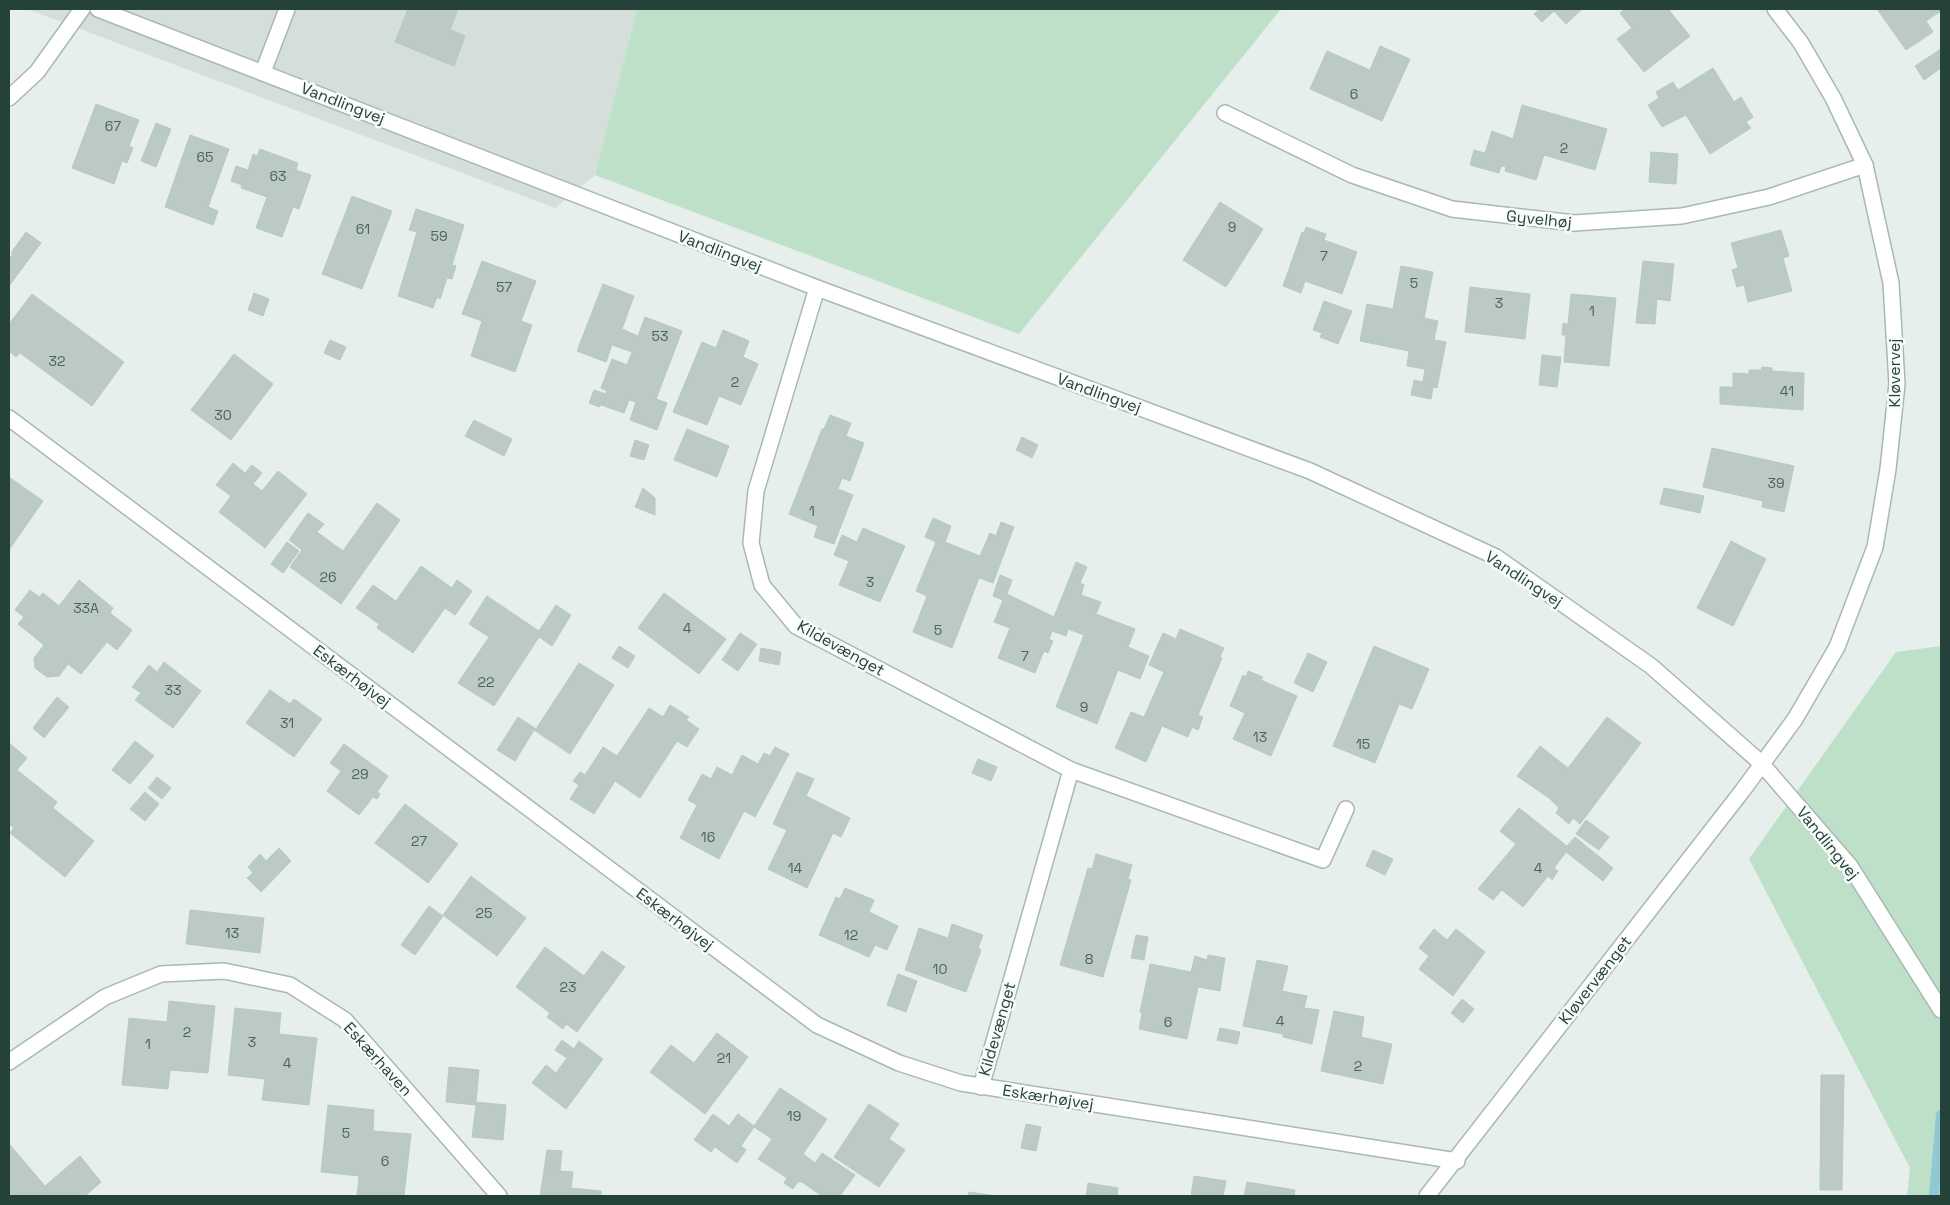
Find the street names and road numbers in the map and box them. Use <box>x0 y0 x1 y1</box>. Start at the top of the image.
street label: Vandlingvej <box>298 77 388 129</box>
street label: Gyvelhøj <box>1505 205 1573 233</box>
street label: Vandlingvej <box>675 225 765 277</box>
street label: Kløvervej <box>1884 339 1905 407</box>
street label: Vandlingvej <box>1054 368 1144 418</box>
street label: Vandlingvej <box>1481 546 1567 612</box>
street label: Kildevænget <box>794 615 888 681</box>
street label: Eskærhøjvej <box>309 640 395 712</box>
street label: Vandlingvej <box>1792 802 1864 884</box>
street label: Eskærhøjvej <box>632 883 718 955</box>
street label: Kløvervænget <box>1554 931 1636 1029</box>
street label: Kildevænget <box>974 980 1020 1078</box>
street label: Eskærhaven <box>339 1017 417 1101</box>
street label: Eskærhøjvej <box>1001 1079 1095 1115</box>

